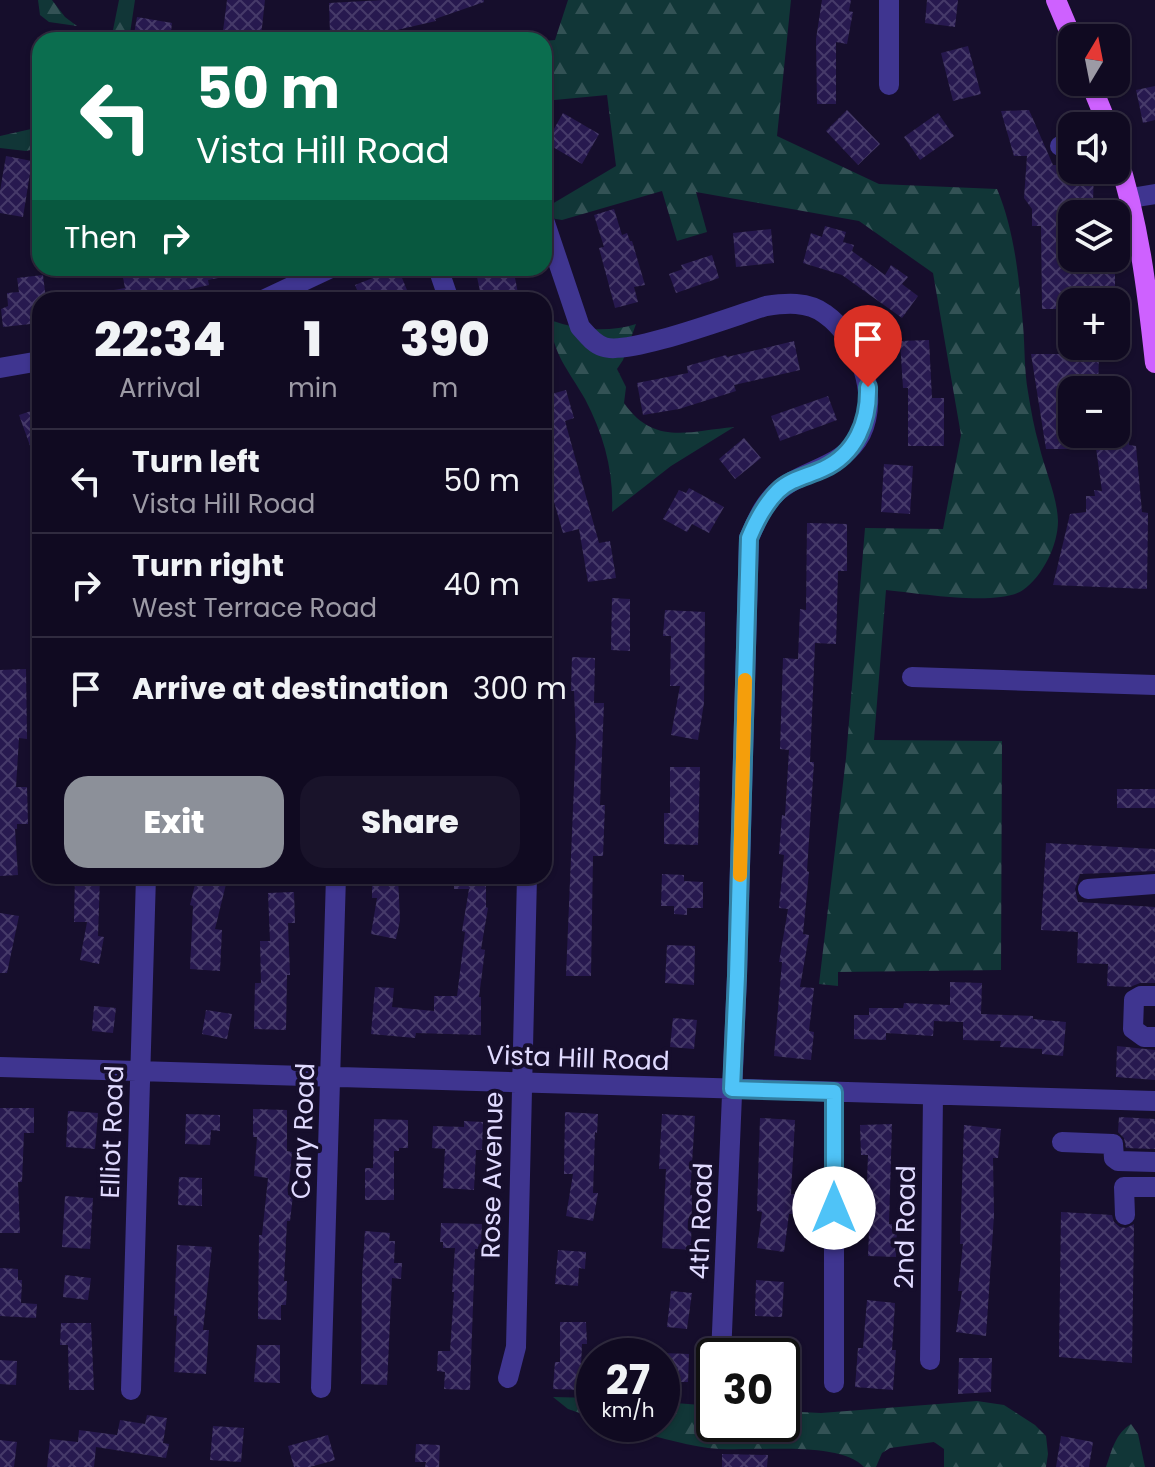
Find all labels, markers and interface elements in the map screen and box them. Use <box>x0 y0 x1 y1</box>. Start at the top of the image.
north arrow <box>1058 24 1130 96</box>
map controls <box>1058 24 1130 448</box>
text: 50 m <box>196 49 340 128</box>
icon: left <box>64 64 168 168</box>
button: sound <box>1058 112 1130 184</box>
text: Vista Hill Road <box>196 125 450 176</box>
button: layers <box>1058 200 1130 272</box>
text: Then <box>64 216 137 259</box>
icon: right <box>153 216 197 260</box>
button: + <box>1058 288 1130 360</box>
pin <box>834 305 902 387</box>
text: 22:34 <box>94 306 226 373</box>
text: 1 <box>304 306 322 373</box>
text: 390 <box>400 306 490 373</box>
icon: arrive <box>846 317 890 361</box>
text: Arrival <box>119 370 201 406</box>
text: min <box>288 370 338 406</box>
text: m <box>431 370 458 406</box>
button: − <box>1058 376 1130 448</box>
text: Turn left <box>132 440 260 483</box>
icon: left <box>64 459 108 503</box>
text: 50 m <box>443 459 520 502</box>
text: Vista Hill Road <box>132 486 315 522</box>
text: Turn right <box>132 544 284 587</box>
icon: right <box>64 563 108 607</box>
text: 40 m <box>443 563 520 606</box>
text: West Terrace Road <box>132 590 377 626</box>
icon: arrive <box>64 667 108 711</box>
text: Arrive at destination <box>132 667 449 710</box>
text: 300 m <box>473 667 567 710</box>
button: Exit <box>64 776 284 868</box>
button: Share <box>300 776 520 868</box>
street label: Vista Hill Road <box>486 1037 670 1079</box>
street label: Cary Road <box>283 1062 323 1200</box>
street label: Elliot Road <box>92 1065 132 1199</box>
street label: Rose Avenue <box>473 1091 511 1259</box>
street label: 4th Road <box>681 1162 721 1280</box>
street label: 2nd Road <box>886 1165 924 1289</box>
position arrow <box>792 1166 876 1250</box>
speed limit sign: 30 <box>696 1338 800 1442</box>
text: 27 <box>606 1352 650 1408</box>
text: km/h <box>601 1396 655 1424</box>

